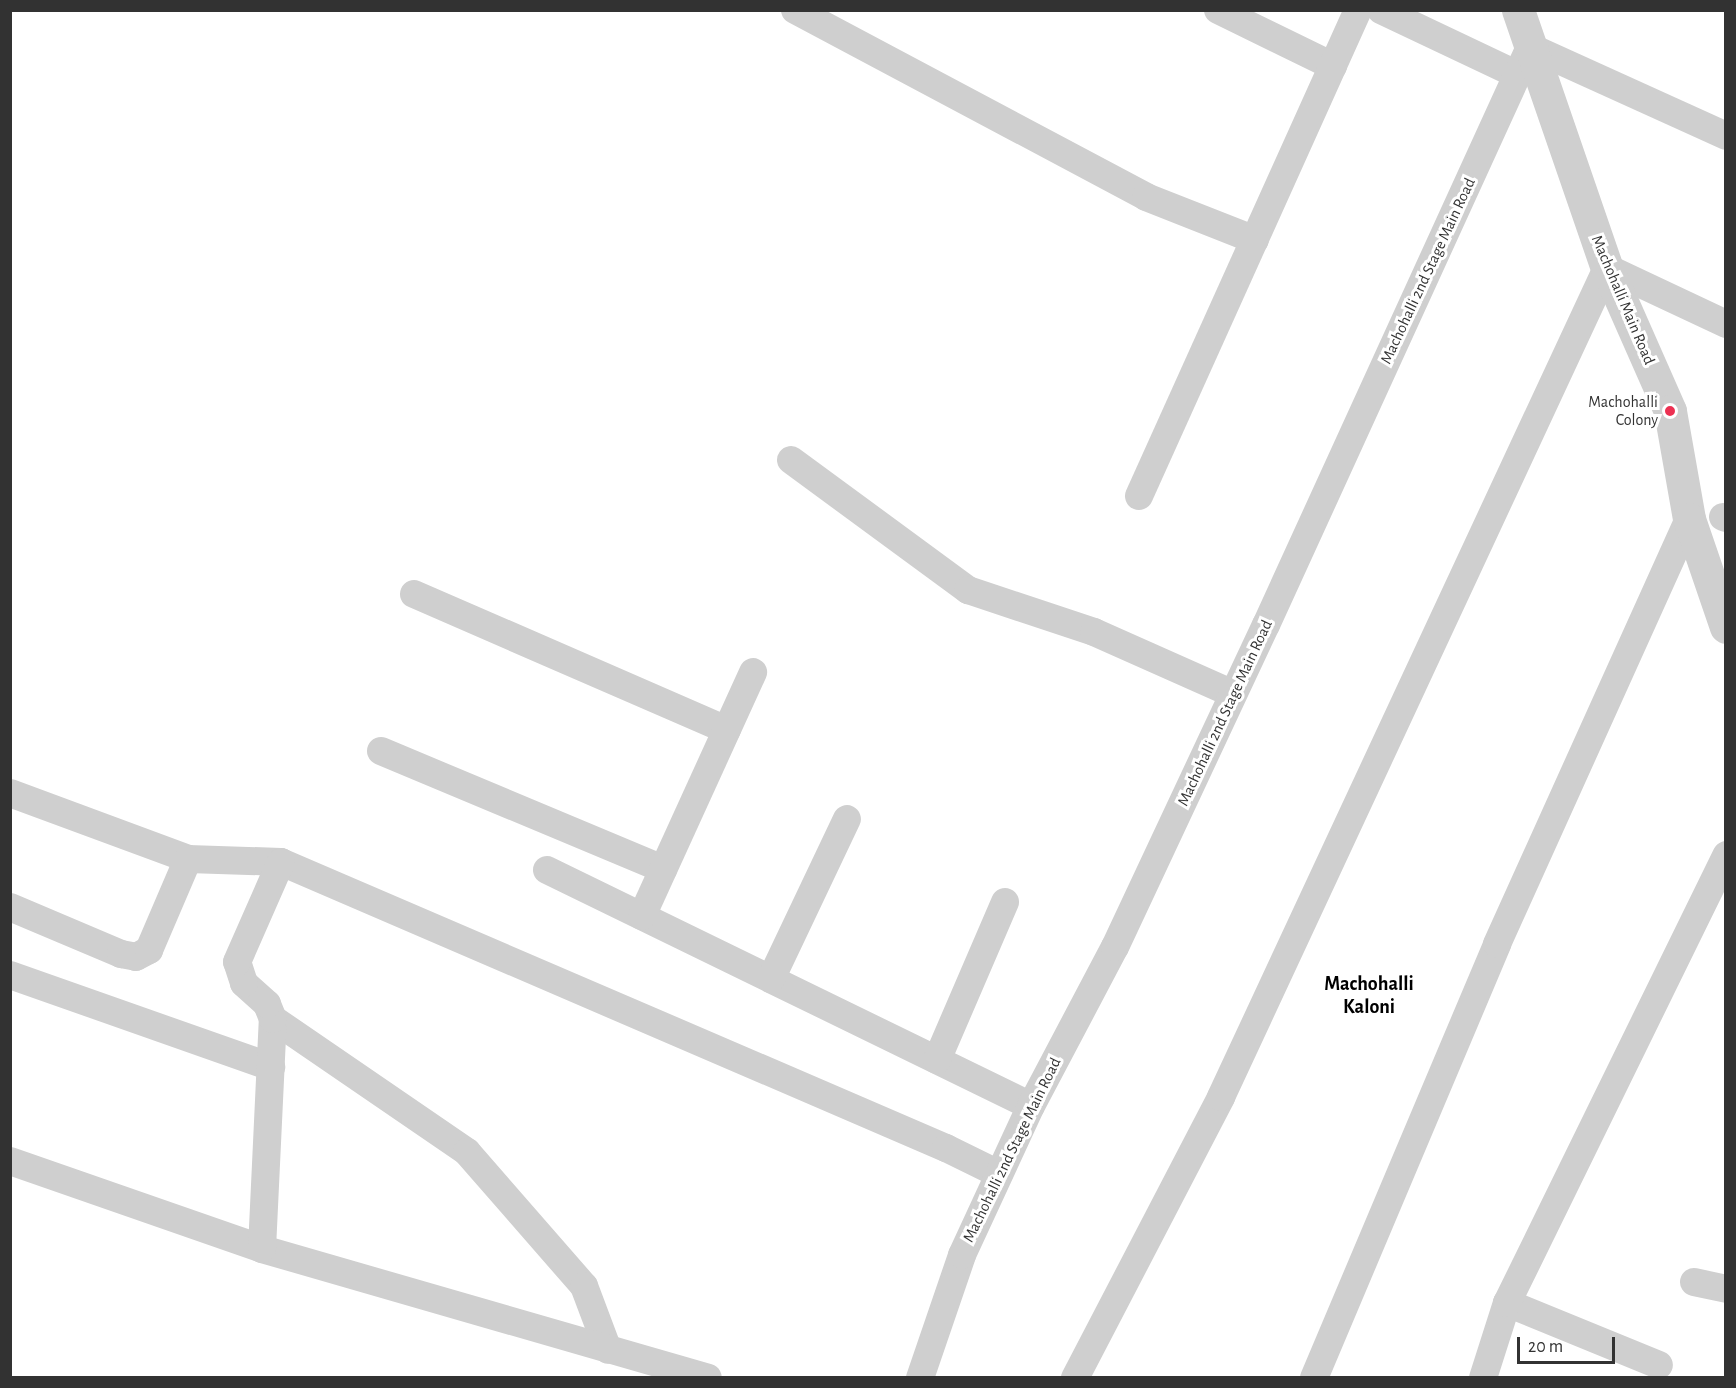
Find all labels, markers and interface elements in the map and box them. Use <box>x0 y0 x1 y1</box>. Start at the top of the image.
street label: Machohalli 2nd Stage Main Road <box>1376 175 1480 367</box>
street label: Machohalli Main Road <box>1587 232 1659 368</box>
place label: Machohalli Colony <box>1588 392 1658 430</box>
marker: Machohalli Colony <box>1663 404 1677 418</box>
street label: Machohalli 2nd Stage Main Road <box>1173 617 1277 809</box>
district label: Machohalli Kaloni <box>1324 972 1414 1019</box>
street label: Machohalli 2nd Stage Main Road <box>959 1055 1065 1245</box>
scale bar <box>1520 1325 1618 1363</box>
text: 20 m <box>1528 1338 1563 1356</box>

